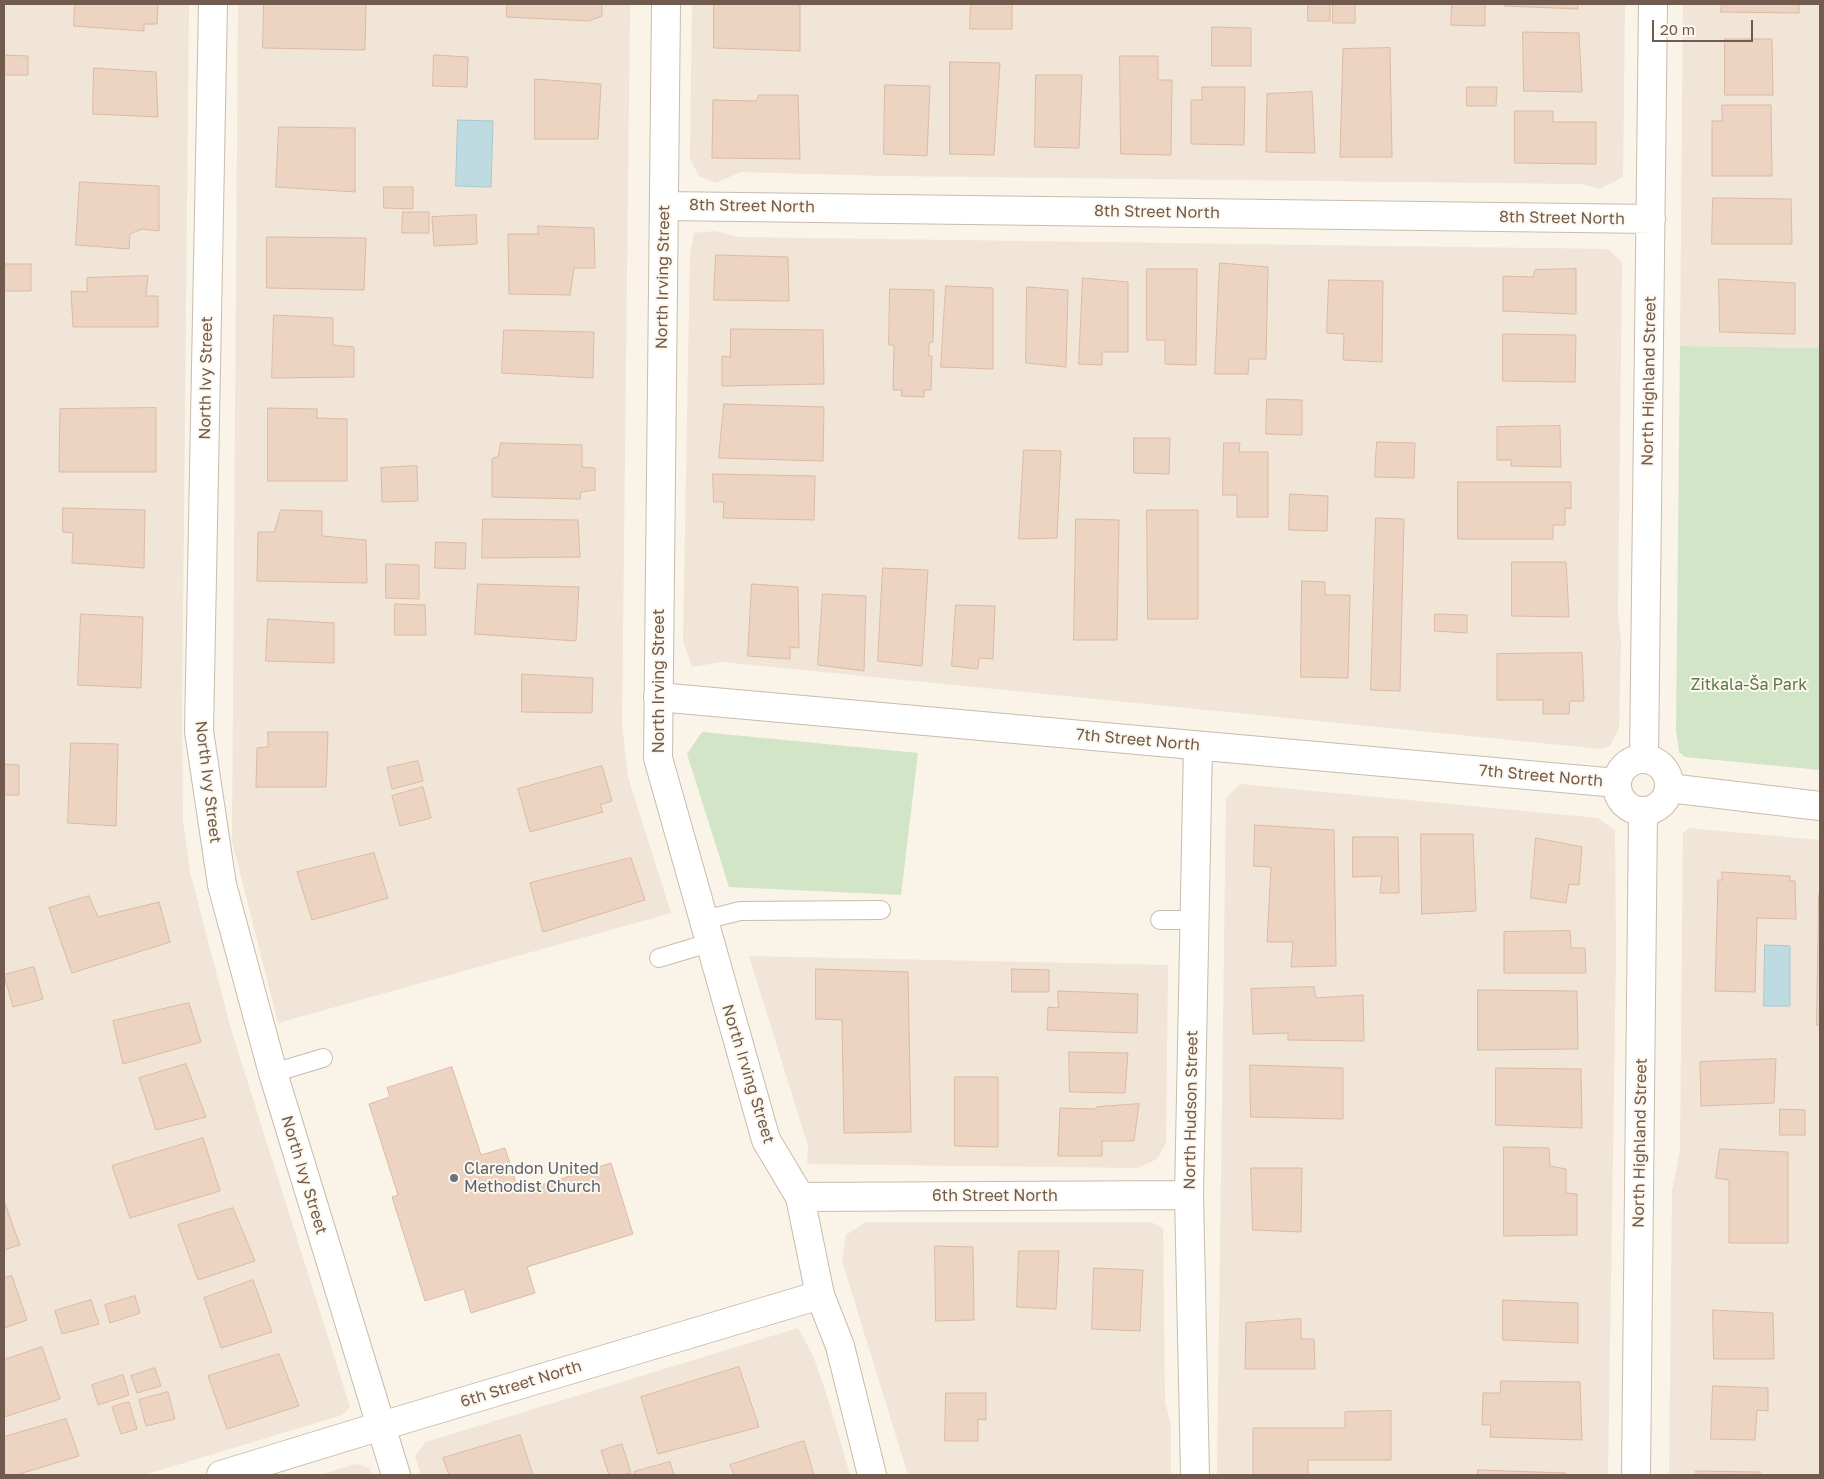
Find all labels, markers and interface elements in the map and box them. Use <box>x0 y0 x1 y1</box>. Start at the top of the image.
scale bar <box>1654 10 1755 42</box>
text: 20 m <box>1660 20 1695 38</box>
street label: 8th Street North <box>689 195 815 217</box>
street label: 8th Street North <box>1094 201 1220 223</box>
street label: North Irving Street <box>652 205 674 349</box>
street label: 8th Street North <box>1499 207 1625 229</box>
street label: North Highland Street <box>1638 296 1660 466</box>
street label: North Ivy Street <box>195 316 217 440</box>
street label: North Irving Street <box>649 609 669 753</box>
park label: Zitkala-Ša Park <box>1691 675 1807 695</box>
street label: North Ivy Street <box>191 720 225 844</box>
street label: 7th Street North <box>1075 725 1201 755</box>
street label: 7th Street North <box>1478 761 1604 791</box>
street label: North Irving Street <box>718 1002 778 1146</box>
street label: North Hudson Street <box>1180 1030 1202 1190</box>
street label: North Highland Street <box>1629 1058 1651 1228</box>
street label: North Ivy Street <box>277 1113 331 1237</box>
place label: Clarendon United Methodist Church <box>464 1159 601 1197</box>
marker: Clarendon United Methodist Church <box>448 1172 460 1184</box>
street label: 6th Street North <box>932 1186 1058 1206</box>
street label: 6th Street North <box>458 1356 584 1412</box>

